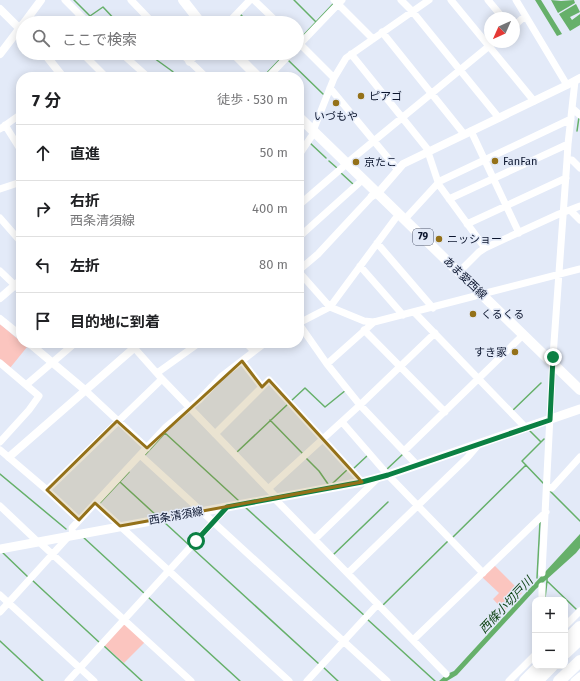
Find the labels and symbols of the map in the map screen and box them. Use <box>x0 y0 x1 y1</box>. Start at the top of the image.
north arrow <box>484 12 520 48</box>
place label: ピアゴ <box>369 90 402 103</box>
marker: ピアゴ <box>356 91 366 101</box>
marker: いづもや <box>331 98 341 108</box>
place label: いづもや <box>314 110 358 123</box>
place label: FanFan <box>503 155 537 168</box>
place label: 京たこ <box>364 156 397 169</box>
marker: FanFan <box>490 156 500 166</box>
marker: 京たこ <box>351 157 361 167</box>
road number: 79 <box>413 229 433 245</box>
place label: ニッショー <box>447 233 502 246</box>
marker: ニッショー <box>434 234 444 244</box>
street label: あま愛西線 <box>441 254 489 302</box>
place label: くるくる <box>481 308 525 321</box>
marker: くるくる <box>468 309 478 319</box>
place label: すき家 <box>474 346 507 359</box>
marker: すき家 <box>510 347 520 357</box>
route end <box>544 348 562 366</box>
street label: 西条清須線 <box>148 505 204 527</box>
route start <box>187 532 205 550</box>
water label: 西條小切戸川 <box>476 572 537 636</box>

